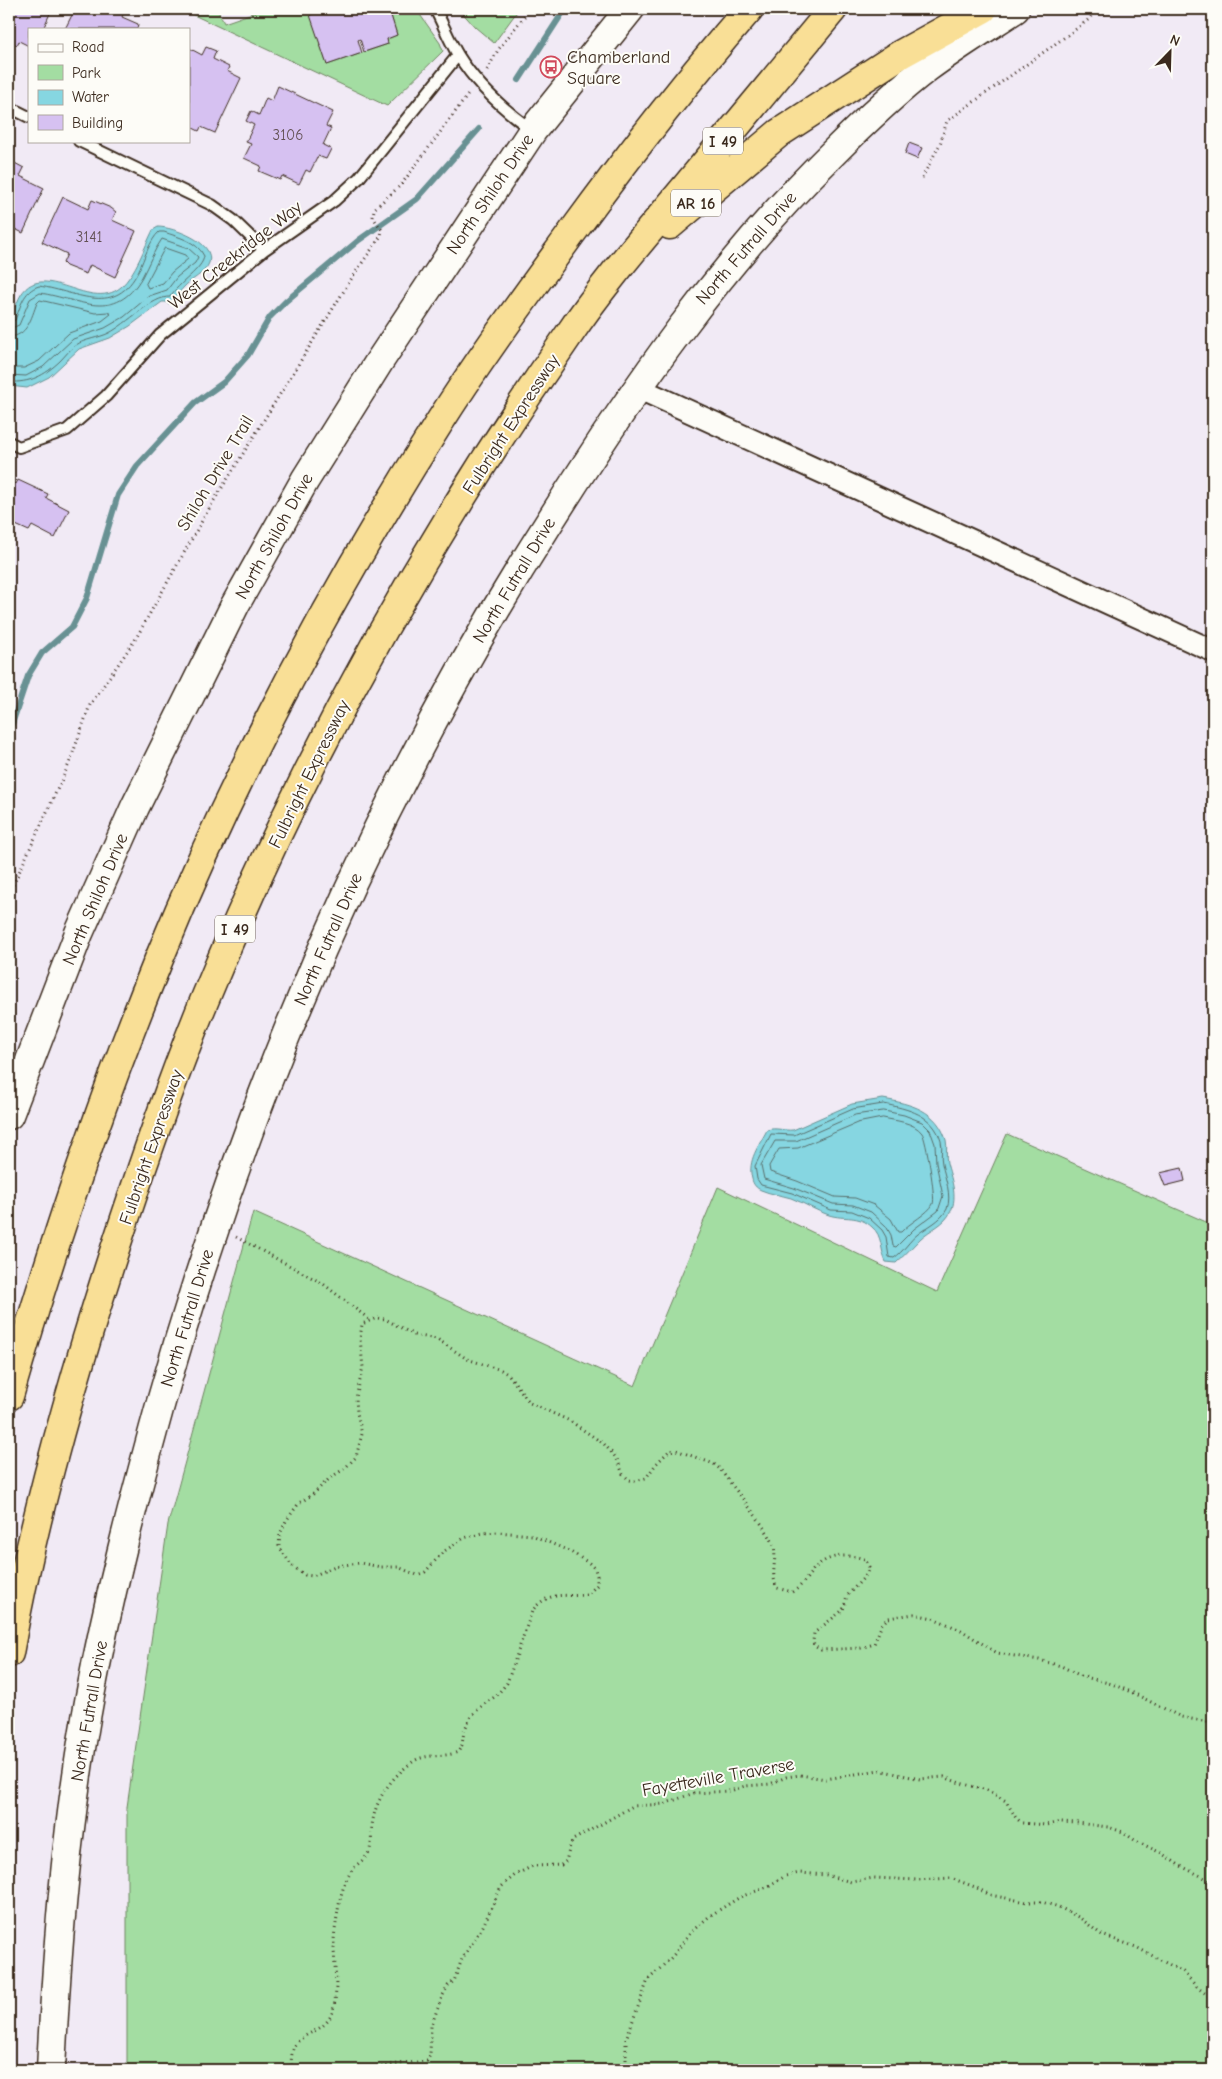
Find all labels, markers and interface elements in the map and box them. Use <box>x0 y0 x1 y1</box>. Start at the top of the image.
legend <box>28 28 190 142</box>
north arrow <box>1144 28 1194 78</box>
text: N <box>1167 31 1182 50</box>
text: Road <box>72 38 104 56</box>
place label: Chamberland Square <box>567 47 670 89</box>
bus stop icon: Chamberland Square <box>539 55 563 79</box>
text: Park <box>72 64 101 82</box>
text: Water <box>72 88 109 106</box>
text: Building <box>72 114 123 132</box>
house number: 3106 <box>273 126 303 144</box>
road number: I 49 <box>703 128 743 154</box>
street label: North Shiloh Drive <box>442 130 539 259</box>
street label: North Futrall Drive <box>692 188 801 309</box>
road number: AR 16 <box>671 190 721 217</box>
street label: West Creekridge Way <box>164 196 307 314</box>
house number: 3141 <box>76 228 102 246</box>
street label: Fulbright Expressway <box>458 350 565 498</box>
street label: Shiloh Drive Trail <box>173 412 258 535</box>
street label: North Shiloh Drive <box>231 470 318 603</box>
street label: North Futrall Drive <box>469 514 560 647</box>
street label: Fulbright Expressway <box>264 696 355 852</box>
street label: North Shiloh Drive <box>58 830 133 968</box>
street label: North Futrall Drive <box>290 870 367 1009</box>
road number: I 49 <box>215 916 255 942</box>
street label: Fulbright Expressway <box>115 1066 188 1227</box>
street label: North Futrall Drive <box>157 1247 218 1389</box>
street label: North Futrall Drive <box>67 1639 112 1783</box>
street label: Fayetteville Traverse <box>640 1754 796 1801</box>

